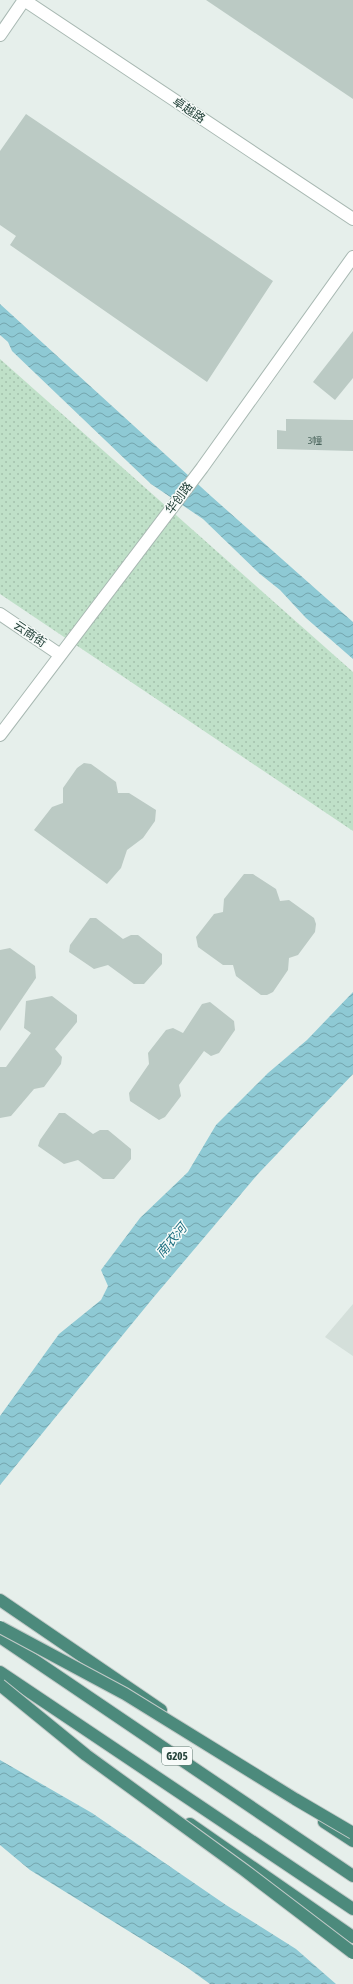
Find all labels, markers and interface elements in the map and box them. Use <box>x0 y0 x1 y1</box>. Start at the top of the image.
street label: 卓越路 <box>170 94 208 126</box>
house number: 3幢 <box>308 435 322 446</box>
street label: 华创路 <box>163 479 195 517</box>
street label: 云商街 <box>11 618 49 650</box>
water label: 南农河 <box>153 1218 192 1260</box>
road number: G205 <box>162 1747 192 1765</box>

